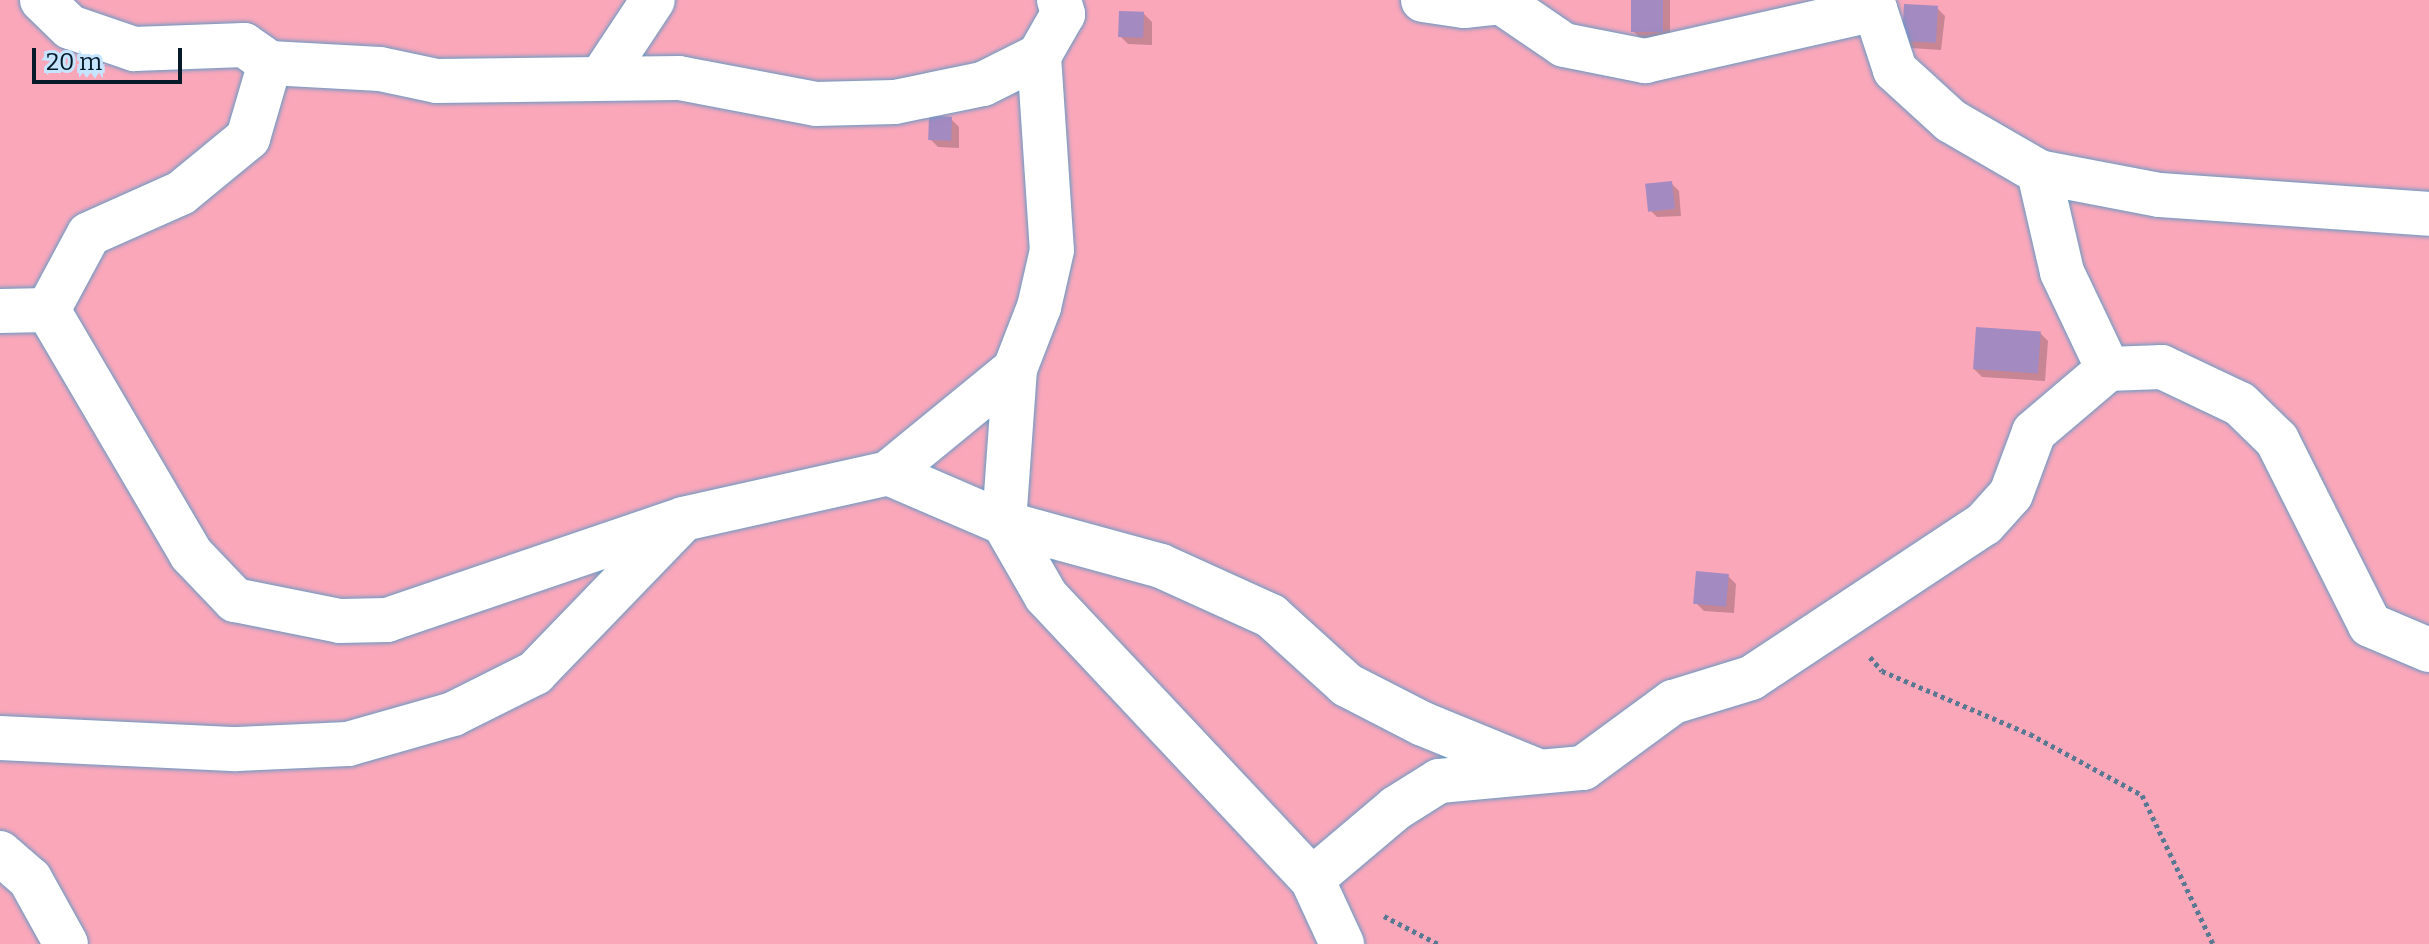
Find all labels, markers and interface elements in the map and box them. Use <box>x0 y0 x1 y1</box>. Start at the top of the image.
scale bar <box>36 32 186 82</box>
text: 20 m <box>46 48 102 76</box>

